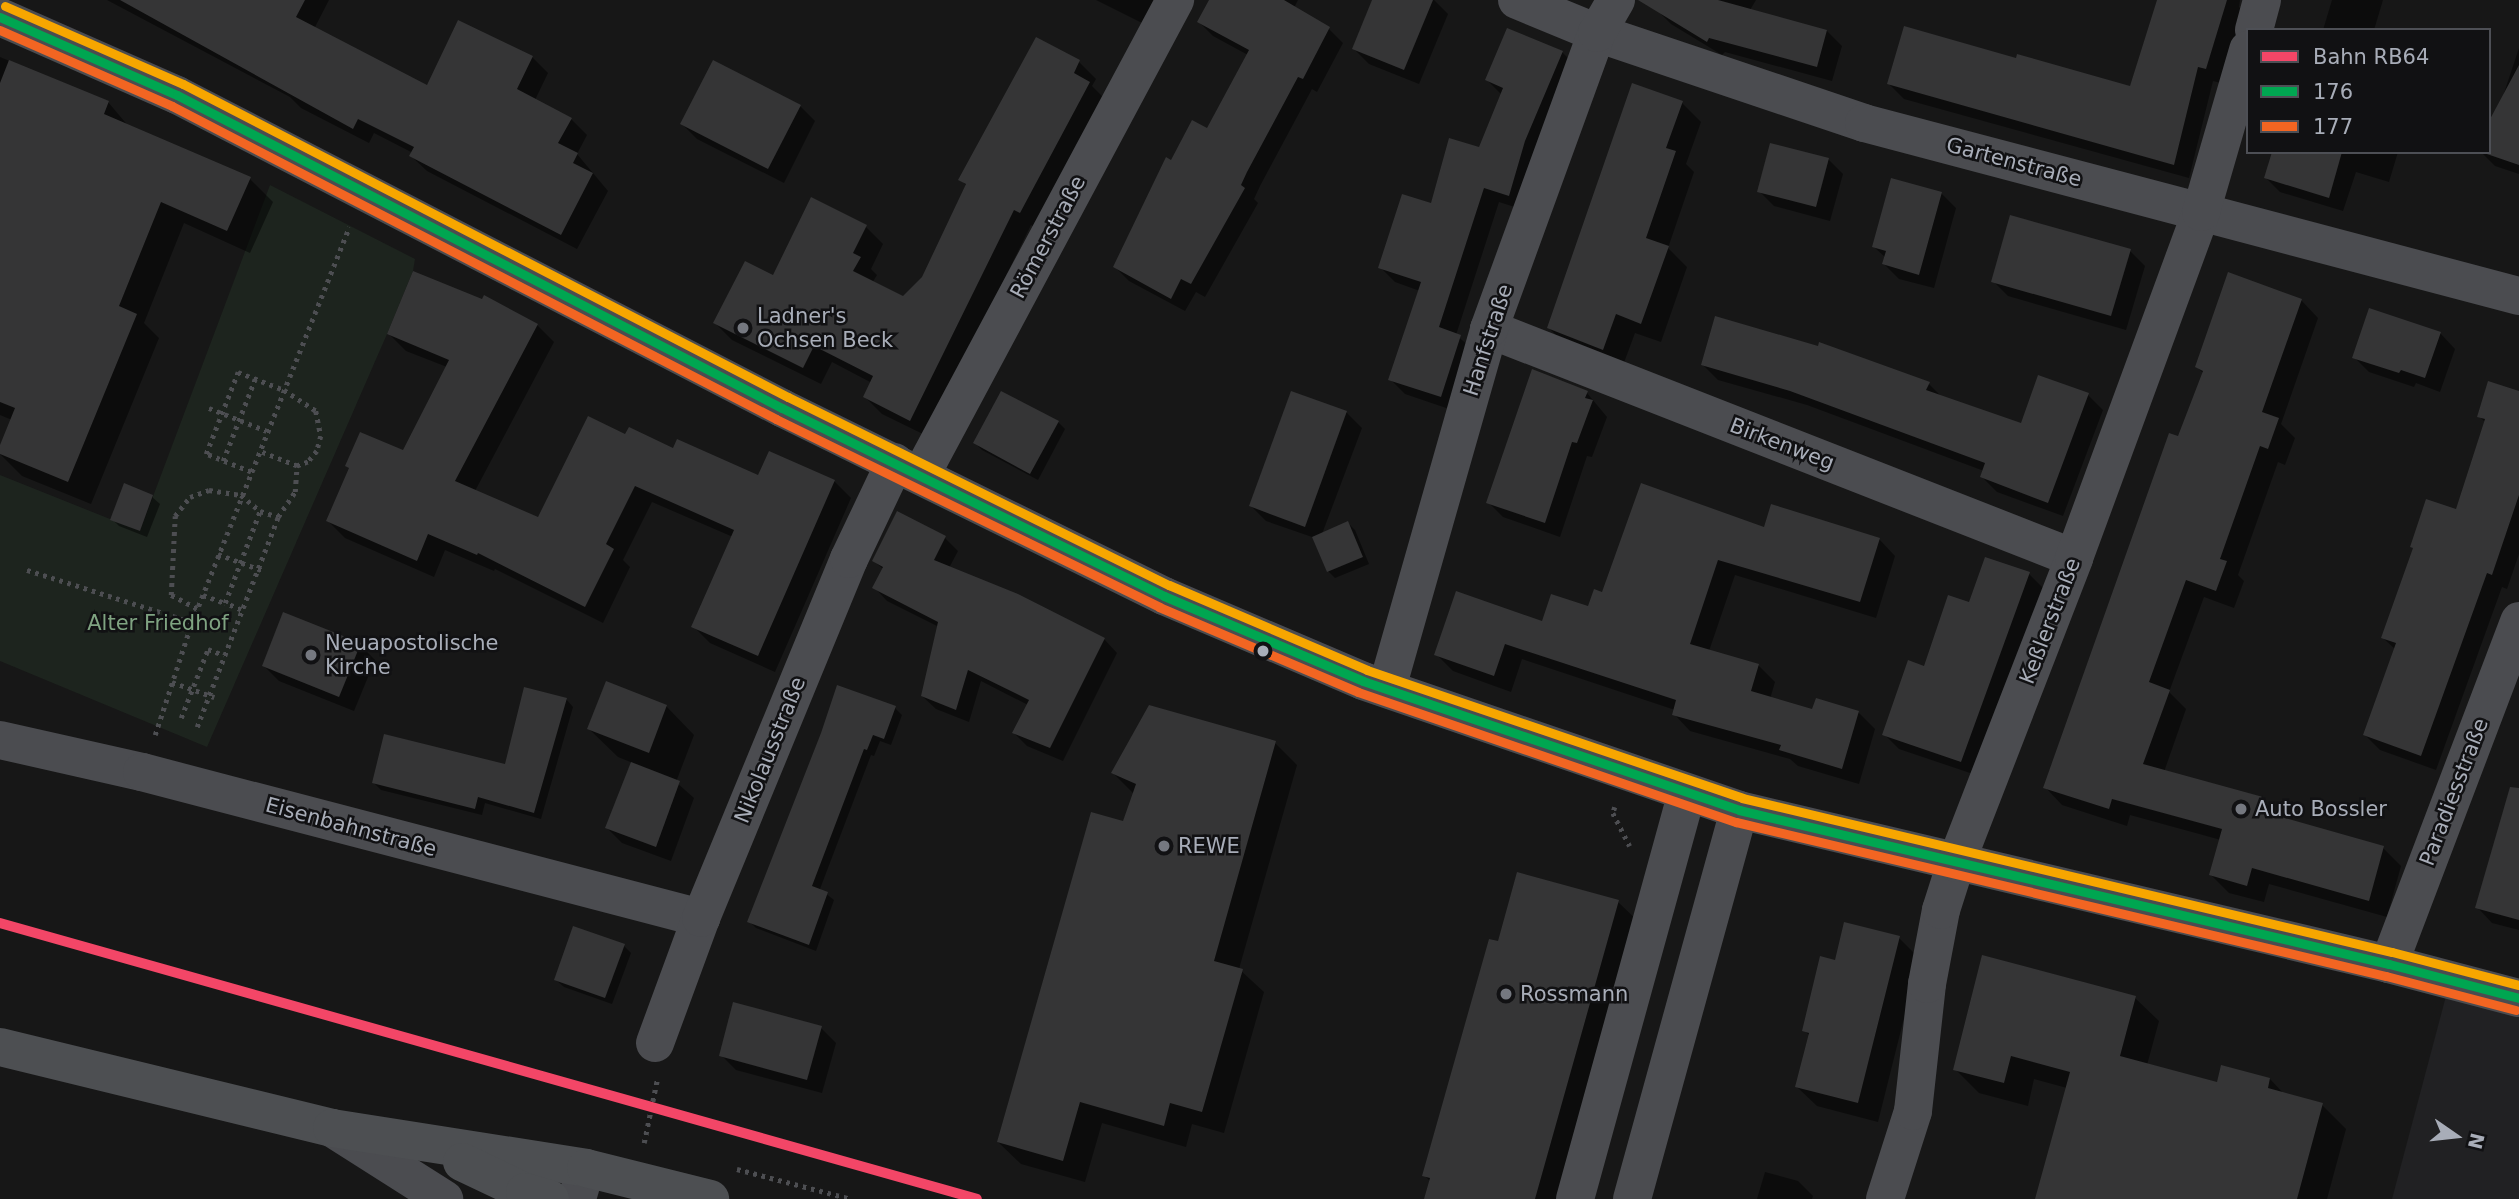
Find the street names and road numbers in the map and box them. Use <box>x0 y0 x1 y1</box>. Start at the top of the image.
street label: Gartenstraße <box>1944 132 2084 192</box>
street label: Römerstraße <box>1005 171 1091 303</box>
street label: Hanfstraße <box>1458 281 1518 399</box>
street label: Birkenweg <box>1726 413 1838 475</box>
street label: Keßlerstraße <box>2014 554 2086 688</box>
street label: Nikolausstraße <box>729 673 811 827</box>
street label: Paradiesstraße <box>2414 715 2494 869</box>
street label: Eisenbahnstraße <box>263 792 439 862</box>

